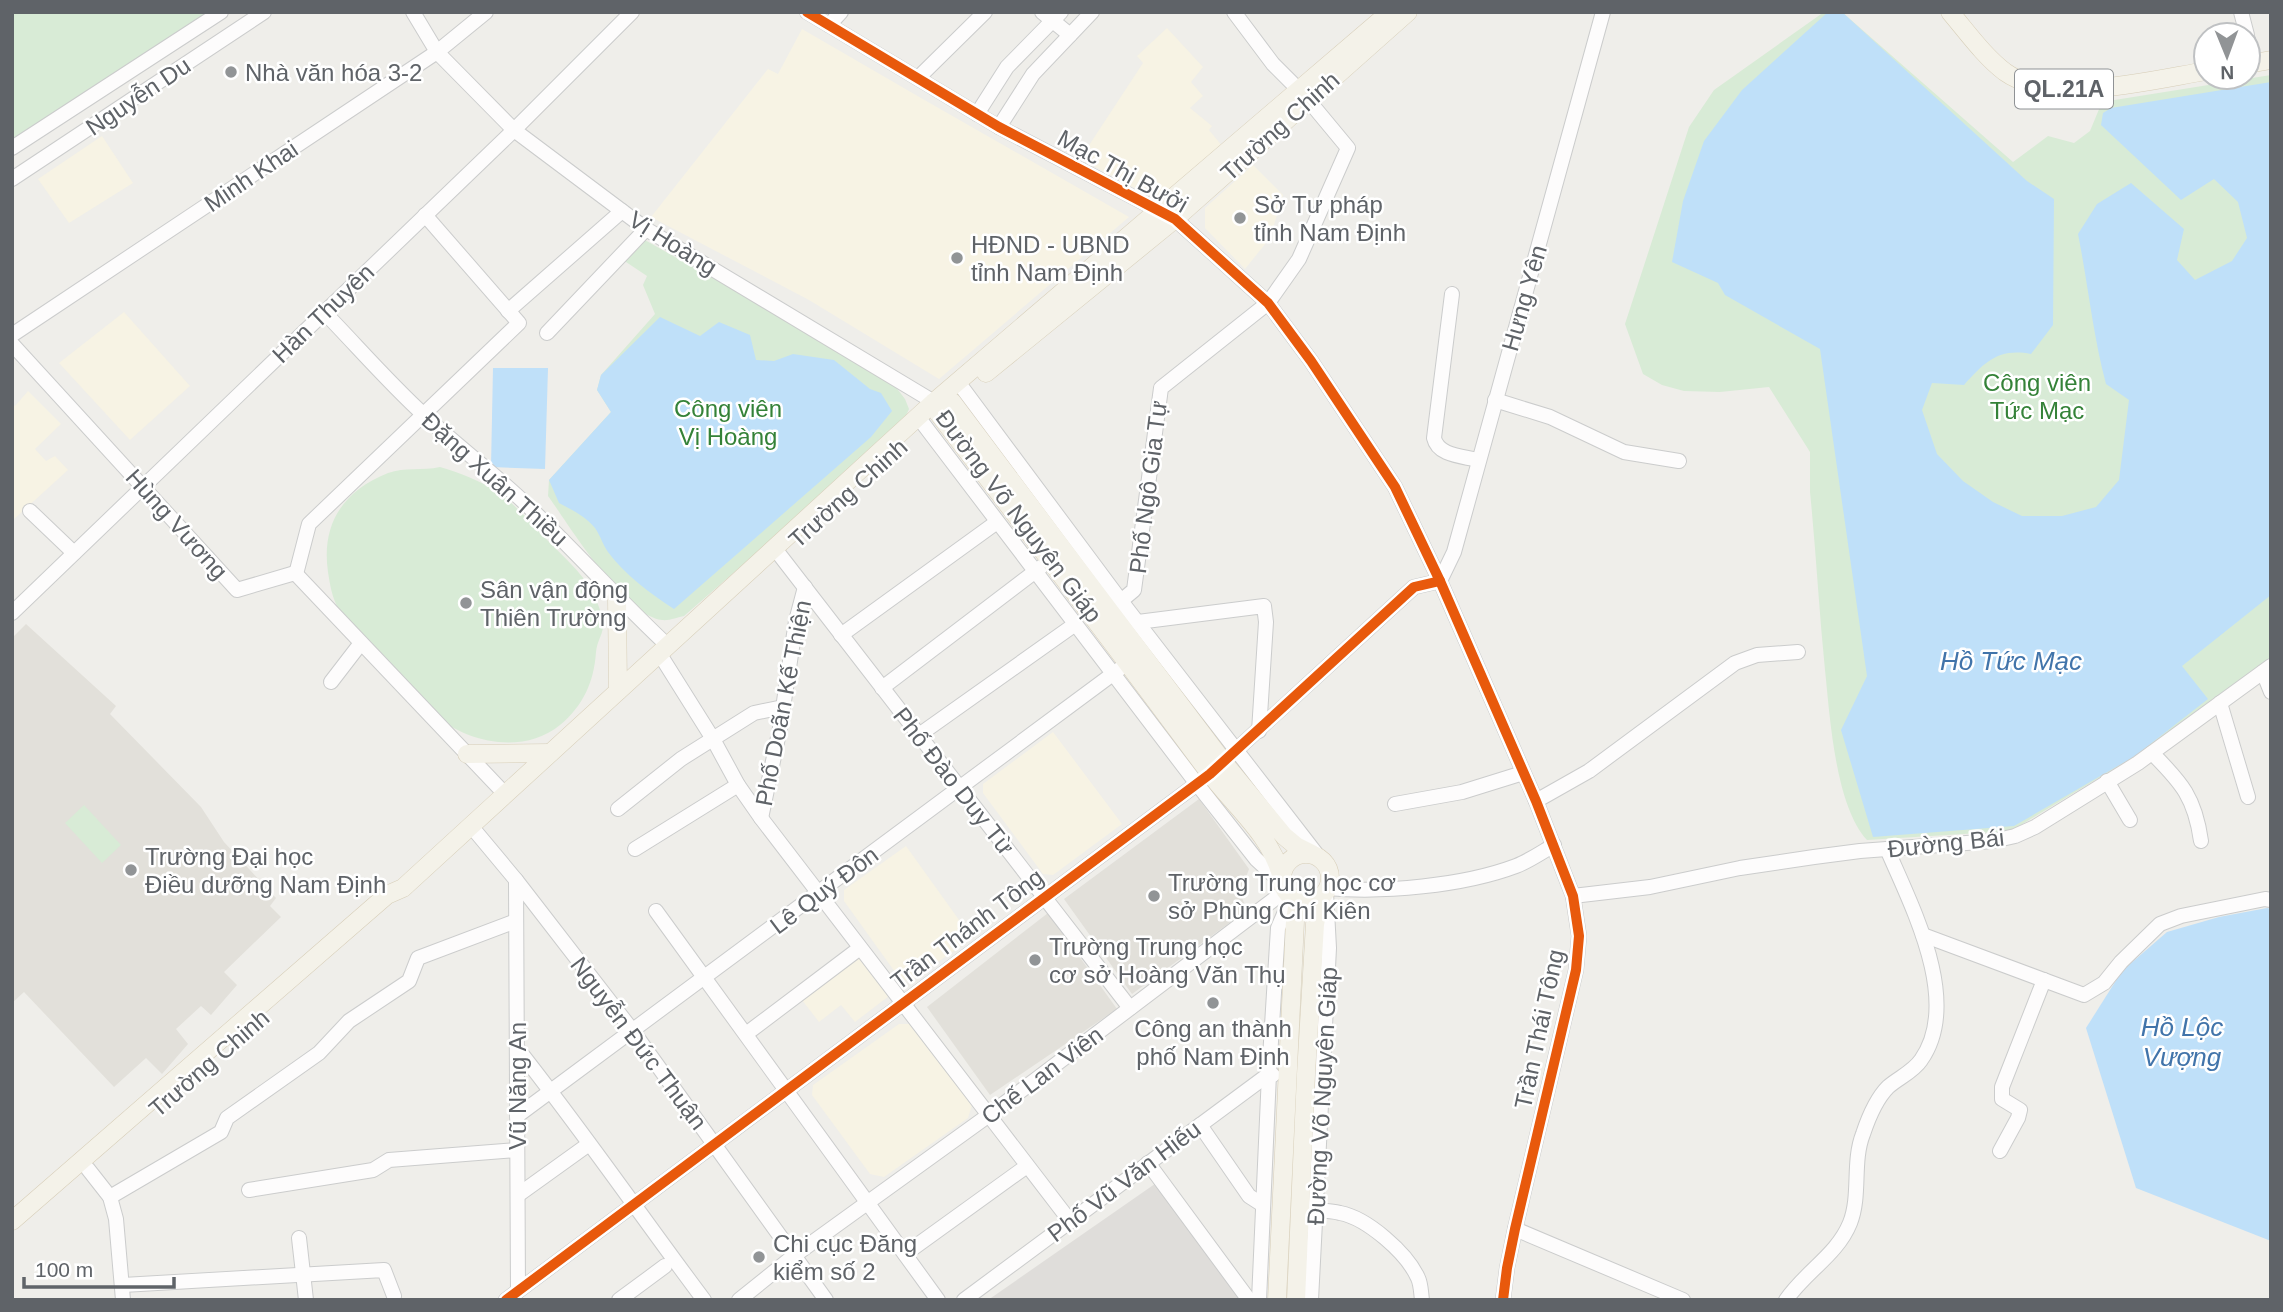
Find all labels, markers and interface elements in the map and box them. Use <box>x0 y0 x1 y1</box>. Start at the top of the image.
north arrow <box>2192 21 2262 91</box>
street label: Nguyễn Du <box>81 51 195 141</box>
place label: Nhà văn hóa 3-2 <box>245 59 422 86</box>
text: N <box>2220 62 2234 83</box>
marker: Nhà văn hóa 3-2 <box>223 64 239 80</box>
street label: Trường Chinh <box>1215 66 1345 186</box>
road number: QL.21A <box>2015 69 2113 108</box>
street label: Mạc Thị Bưởi <box>1053 124 1193 218</box>
street label: Minh Khai <box>199 135 303 217</box>
place label: Sở Tư pháp tỉnh Nam Định <box>1254 191 1406 246</box>
street label: Vị Hoàng <box>624 205 722 281</box>
marker: Sở Tư pháp tỉnh Nam Định <box>1232 210 1248 226</box>
place label: HĐND - UBND tỉnh Nam Định <box>971 231 1130 286</box>
street label: Hưng Yên <box>1496 242 1552 354</box>
marker: HĐND - UBND tỉnh Nam Định <box>949 250 965 266</box>
street label: Hàn Thuyên <box>267 258 379 368</box>
park label: Công viên Tức Mạc <box>1983 369 2091 424</box>
park label: Công viên Vị Hoàng <box>674 395 782 450</box>
street label: Phố Ngô Gia Tự <box>1124 399 1172 575</box>
street label: Đường Võ Nguyên Giáp <box>930 405 1108 627</box>
street label: Đặng Xuân Thiều <box>417 407 573 551</box>
street label: Trường Chinh <box>783 433 913 553</box>
street label: Hùng Vương <box>121 463 233 585</box>
place label: Sân vận động Thiên Trường <box>480 576 628 631</box>
marker: Sân vận động Thiên Trường <box>458 595 474 611</box>
street label: Phố Doãn Kế Thiện <box>750 598 816 808</box>
water label: Hồ Tức Mạc <box>1940 646 2082 676</box>
street label: Phố Đào Duy Từ <box>888 702 1020 860</box>
street label: Đường Bái <box>1886 823 2006 863</box>
street label: Lê Quý Đôn <box>765 841 883 939</box>
place label: Trường Đại học Điều dưỡng Nam Định <box>145 843 386 898</box>
marker: Trường Đại học Điều dưỡng Nam Định <box>123 862 139 878</box>
street label: Trần Thánh Tông <box>886 863 1048 995</box>
place label: Trường Trung học cơ sở Phùng Chí Kiên <box>1168 869 1396 924</box>
marker: Trường Trung học cơ sở Phùng Chí Kiên <box>1146 888 1162 904</box>
place label: Trường Trung học cơ sở Hoàng Văn Thụ <box>1049 933 1286 988</box>
street label: Trần Thái Tông <box>1509 947 1569 1111</box>
street label: Nguyễn Đức Thuận <box>565 951 713 1135</box>
marker: Trường Trung học cơ sở Hoàng Văn Thụ <box>1027 952 1043 968</box>
street label: Đường Võ Nguyên Giáp <box>1302 966 1342 1226</box>
marker: Công an thành phố Nam Định <box>1205 995 1221 1011</box>
street label: Trường Chinh <box>144 1004 274 1122</box>
water label: Hồ Lộc Vượng <box>2141 1012 2223 1072</box>
place label: Công an thành phố Nam Định <box>1134 1015 1292 1070</box>
street label: Chế Lan Viên <box>976 1021 1108 1129</box>
street label: Vũ Năng An <box>504 1022 531 1150</box>
street label: Phố Vũ Văn Hiếu <box>1042 1115 1206 1247</box>
place label: Chi cục Đăng kiểm số 2 <box>773 1230 917 1285</box>
scale bar <box>24 1246 175 1290</box>
marker: Chi cục Đăng kiểm số 2 <box>751 1249 767 1265</box>
text: 100 m <box>35 1258 93 1281</box>

